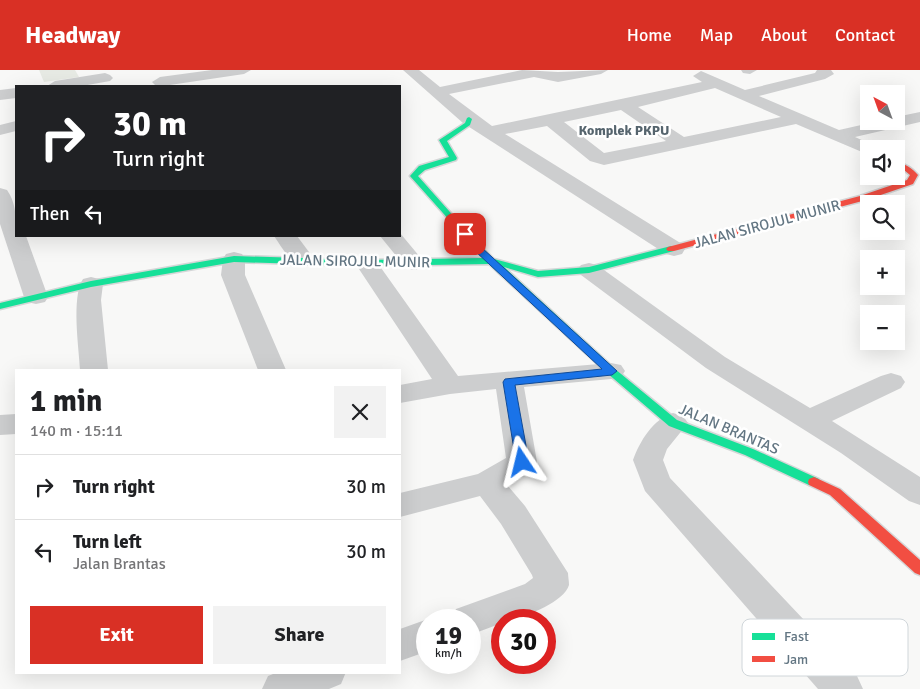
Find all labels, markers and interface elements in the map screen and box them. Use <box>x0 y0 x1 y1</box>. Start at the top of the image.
text: Headway <box>25 20 121 50</box>
text: Home <box>627 24 672 46</box>
text: Map <box>700 24 733 46</box>
text: About <box>761 24 807 46</box>
text: Contact <box>835 24 895 46</box>
north arrow <box>860 85 905 130</box>
map controls <box>860 85 905 350</box>
text: 30 m <box>113 102 187 145</box>
icon: right <box>30 105 95 170</box>
district label: Komplek PKPU <box>579 122 669 139</box>
button: sound <box>860 140 905 185</box>
text: Turn right <box>113 145 205 172</box>
button: search <box>860 195 905 240</box>
street label: JALAN SIROJUL MUNIR <box>692 196 842 252</box>
icon: left <box>80 200 108 228</box>
text: Then <box>30 202 70 226</box>
pin <box>444 213 486 255</box>
icon: arrive <box>451 220 479 248</box>
button: + <box>860 250 905 295</box>
street label: JALAN SIROJUL MUNIR <box>280 251 430 271</box>
button: − <box>860 305 905 350</box>
text: 1 min <box>30 383 102 420</box>
button: close <box>334 386 386 438</box>
street label: JALAN BRANTAS <box>676 400 782 458</box>
text: 140 m · 15:11 <box>30 421 123 441</box>
position arrow <box>495 435 547 487</box>
icon: right <box>30 473 58 501</box>
text: Turn right <box>73 475 155 499</box>
text: 30 m <box>346 475 386 499</box>
text: Turn left <box>73 530 142 554</box>
icon: left <box>30 538 58 566</box>
text: 30 m <box>346 540 386 564</box>
text: Jalan Brantas <box>73 554 166 574</box>
button: Exit <box>30 606 203 664</box>
button: Share <box>213 606 386 664</box>
speed limit sign: 30 <box>491 609 556 674</box>
legend <box>742 619 908 676</box>
text: 19 <box>435 620 462 651</box>
text: Fast <box>784 628 809 645</box>
text: km/h <box>435 646 462 661</box>
text: Jam <box>784 651 808 668</box>

